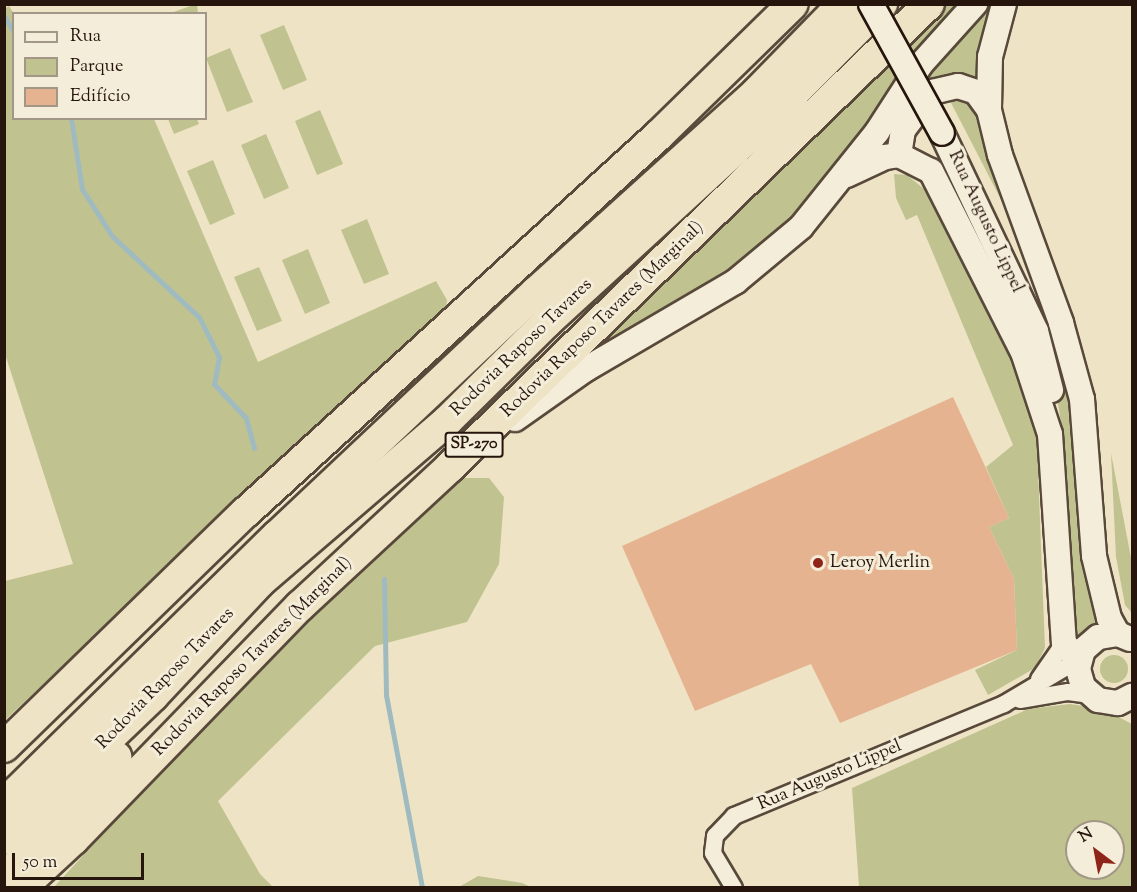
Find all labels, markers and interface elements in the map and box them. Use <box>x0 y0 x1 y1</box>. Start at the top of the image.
legend <box>12 12 207 120</box>
text: Rua <box>70 24 101 50</box>
text: Parque <box>70 54 123 80</box>
text: Edifício <box>70 84 130 110</box>
street label: Rua Augusto Lippel <box>943 147 1027 297</box>
street label: Rodovia Raposo Tavares (Marginal) <box>497 217 709 423</box>
street label: Rodovia Raposo Tavares <box>447 275 597 421</box>
road number: SP-270 <box>444 432 504 458</box>
place label: Leroy Merlin <box>830 552 930 574</box>
street label: Rodovia Raposo Tavares (Marginal) <box>149 553 357 761</box>
marker: Leroy Merlin <box>811 556 825 570</box>
street label: Rodovia Raposo Tavares <box>93 604 239 754</box>
street label: Rua Augusto Lippel <box>755 736 905 816</box>
north arrow <box>1065 820 1125 880</box>
text: N <box>1075 823 1098 849</box>
scale bar <box>15 841 147 879</box>
text: 50 m <box>23 850 57 876</box>

